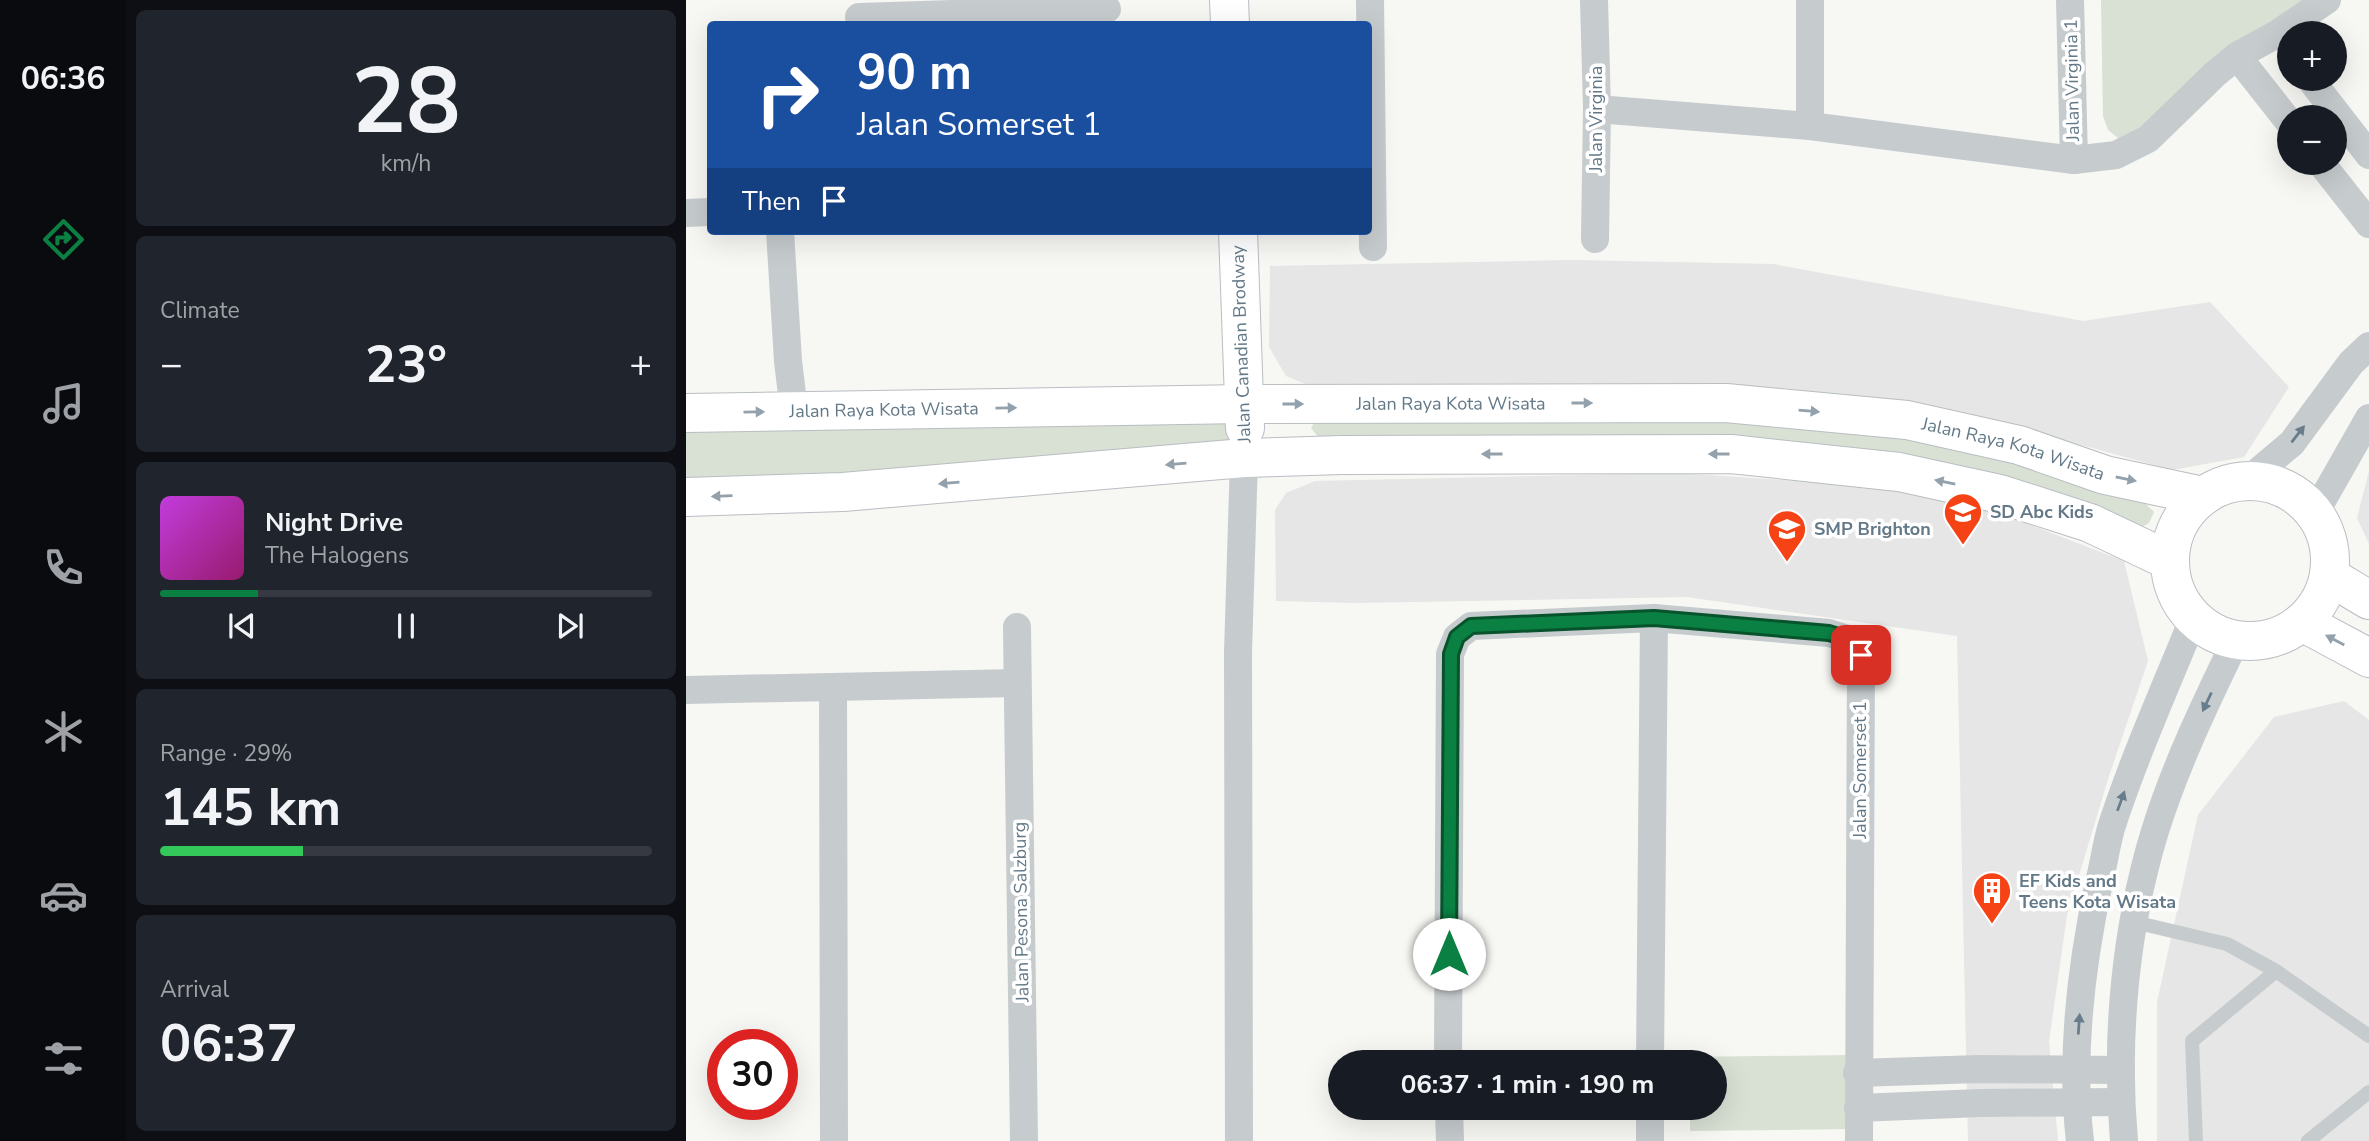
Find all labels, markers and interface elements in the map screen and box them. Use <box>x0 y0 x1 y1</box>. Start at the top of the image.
street label: Jalan Virginia 1 <box>2059 19 2085 142</box>
map controls <box>2277 21 2347 175</box>
button: + <box>2277 21 2347 91</box>
text: 90 m <box>857 39 972 106</box>
text: 28 <box>351 40 461 164</box>
icon: right <box>742 49 833 140</box>
text: 06:36 <box>21 57 105 100</box>
street label: Jalan Virginia <box>1584 66 1608 173</box>
text: Jalan Somerset 1 <box>857 103 1101 146</box>
button: − <box>2277 105 2347 175</box>
text: km/h <box>381 148 431 179</box>
icon: arrive <box>815 182 853 220</box>
text: Then <box>742 184 801 219</box>
icon: directions <box>39 215 88 264</box>
street label: Jalan Canadian Brodway <box>1226 244 1256 444</box>
text: Climate <box>160 295 240 326</box>
text: 23° <box>365 329 447 400</box>
text: − <box>160 339 183 390</box>
text: + <box>629 339 652 390</box>
icon: music <box>39 379 88 428</box>
street label: Jalan Raya Kota Wisata <box>1355 391 1546 416</box>
street label: Jalan Raya Kota Wisata <box>788 396 979 423</box>
one-way arrow <box>1571 397 1593 408</box>
one-way arrow <box>1283 398 1305 410</box>
one-way arrow <box>995 402 1017 413</box>
one-way arrow <box>1799 405 1821 416</box>
one-way arrow <box>743 406 765 417</box>
street label: Jalan Raya Kota Wisata <box>1918 411 2108 486</box>
one-way arrow <box>2291 425 2305 444</box>
one-way arrow <box>1708 448 1730 460</box>
one-way arrow <box>1480 449 1502 460</box>
one-way arrow <box>1164 459 1186 470</box>
one-way arrow <box>2115 474 2137 485</box>
one-way arrow <box>1934 476 1956 487</box>
one-way arrow <box>938 478 960 489</box>
one-way arrow <box>711 490 733 501</box>
school or university icon: SD Abc Kids <box>1942 491 1984 546</box>
place label: SD Abc Kids <box>1990 500 2094 524</box>
text: Night Drive <box>265 505 403 540</box>
school or university icon: SMP Brighton <box>1766 508 1808 563</box>
place label: SMP Brighton <box>1814 517 1931 541</box>
text: The Halogens <box>265 540 409 571</box>
icon: phone <box>39 543 88 592</box>
icon: previous <box>223 607 261 645</box>
icon: pause <box>387 607 425 645</box>
icon: next <box>551 607 589 645</box>
pin <box>1831 625 1891 685</box>
one-way arrow <box>2325 635 2345 647</box>
icon: arrive <box>1842 636 1880 674</box>
one-way arrow <box>2201 692 2212 712</box>
street label: Jalan Somerset 1 <box>1848 701 1872 840</box>
icon: climate <box>39 707 88 756</box>
text: Range · 29% <box>160 738 292 769</box>
text: 145 km <box>160 772 341 843</box>
one-way arrow <box>2116 791 2127 812</box>
street label: Jalan Pesona Salzburg <box>1007 822 1035 1003</box>
place label: EF Kids and Teens Kota Wisata <box>2019 869 2176 914</box>
building icon: EF Kids and Teens Kota Wisata <box>1971 870 2013 925</box>
icon: car <box>39 871 88 920</box>
position arrow <box>1412 917 1486 991</box>
text: Arrival <box>160 974 229 1005</box>
text: 06:37 <box>160 1008 298 1079</box>
one-way arrow <box>2074 1013 2085 1035</box>
speed limit sign: 30 <box>707 1029 798 1120</box>
icon: filters <box>39 1034 88 1083</box>
text: 06:37 · 1 min · 190 m <box>1401 1067 1654 1102</box>

